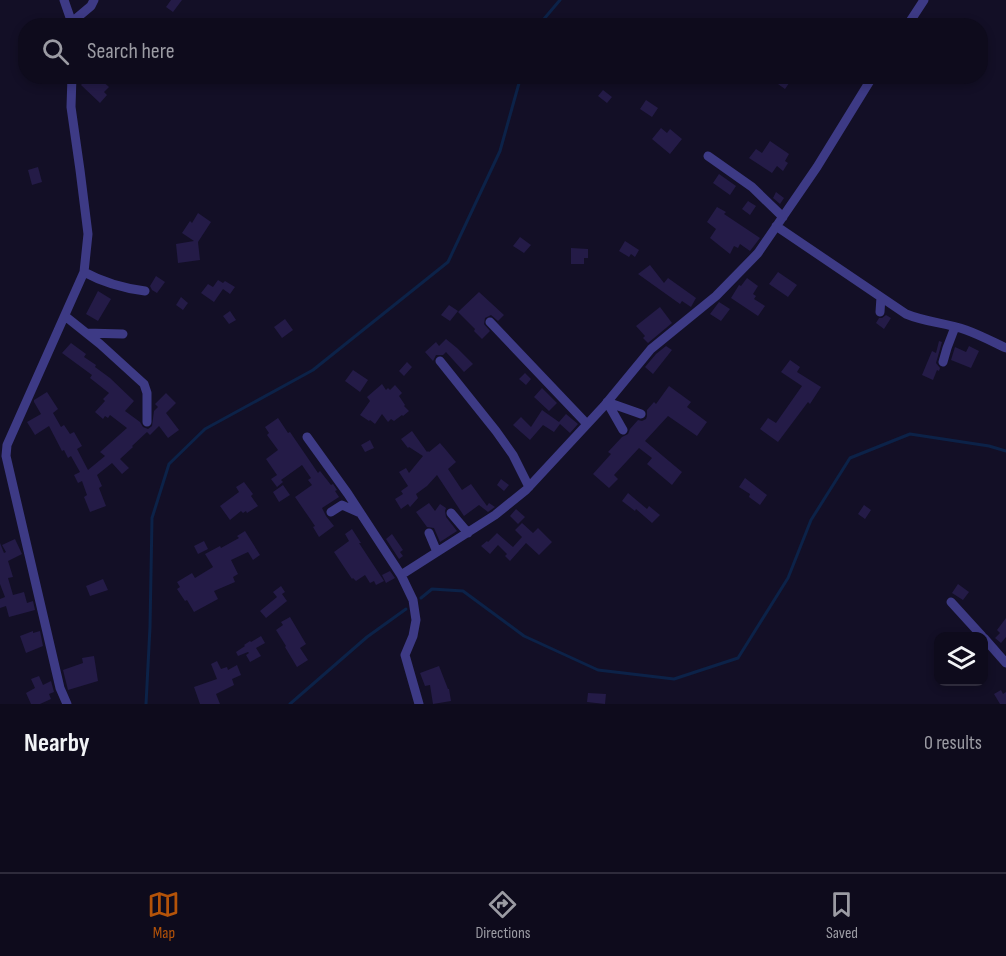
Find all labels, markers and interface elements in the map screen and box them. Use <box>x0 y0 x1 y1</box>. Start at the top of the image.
search box <box>18 18 988 84</box>
icon: search <box>39 35 72 68</box>
text: Search here <box>87 38 174 65</box>
map controls <box>934 632 988 686</box>
button: layers <box>934 632 988 686</box>
text: Nearby <box>24 728 90 759</box>
text: 0 results <box>924 731 982 755</box>
tab: Map <box>147 888 180 943</box>
tab: Directions <box>475 888 530 943</box>
tab: Saved <box>825 888 858 943</box>

